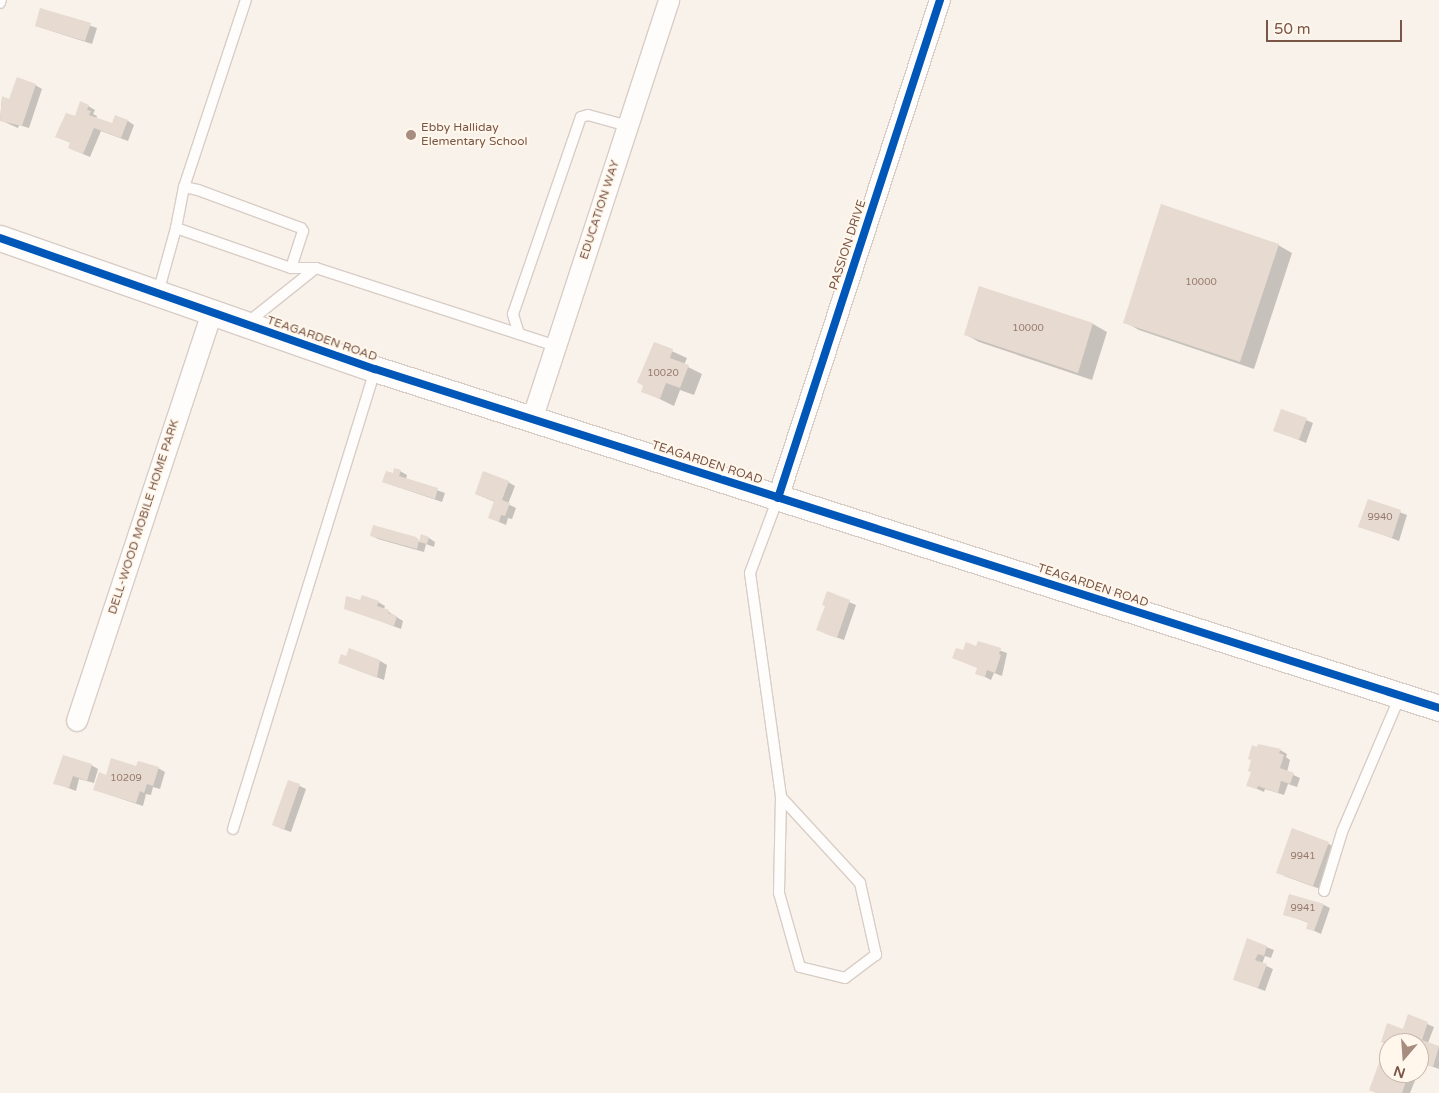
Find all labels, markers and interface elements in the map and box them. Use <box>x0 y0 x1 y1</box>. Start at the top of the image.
scale bar <box>1269 10 1405 42</box>
text: 50 m <box>1274 20 1311 38</box>
place label: Ebby Halliday Elementary School <box>421 121 528 149</box>
marker: Ebby Halliday Elementary School <box>405 129 417 141</box>
street label: EDUCATION WAY <box>577 159 623 261</box>
street label: PASSION DRIVE <box>827 198 869 292</box>
house number: 10000 <box>1185 277 1217 289</box>
street label: TEAGARDEN ROAD <box>265 313 379 365</box>
house number: 10000 <box>1012 323 1044 335</box>
house number: 10020 <box>647 368 679 380</box>
street label: DELL-WOOD MOBILE HOME PARK <box>106 418 182 616</box>
street label: TEAGARDEN ROAD <box>650 438 764 488</box>
house number: 9940 <box>1367 512 1393 524</box>
street label: TEAGARDEN ROAD <box>1036 561 1150 611</box>
house number: 10209 <box>110 773 142 785</box>
house number: 9941 <box>1290 851 1316 863</box>
house number: 9941 <box>1290 903 1316 915</box>
north arrow <box>1379 1033 1429 1083</box>
text: N <box>1392 1062 1407 1082</box>

